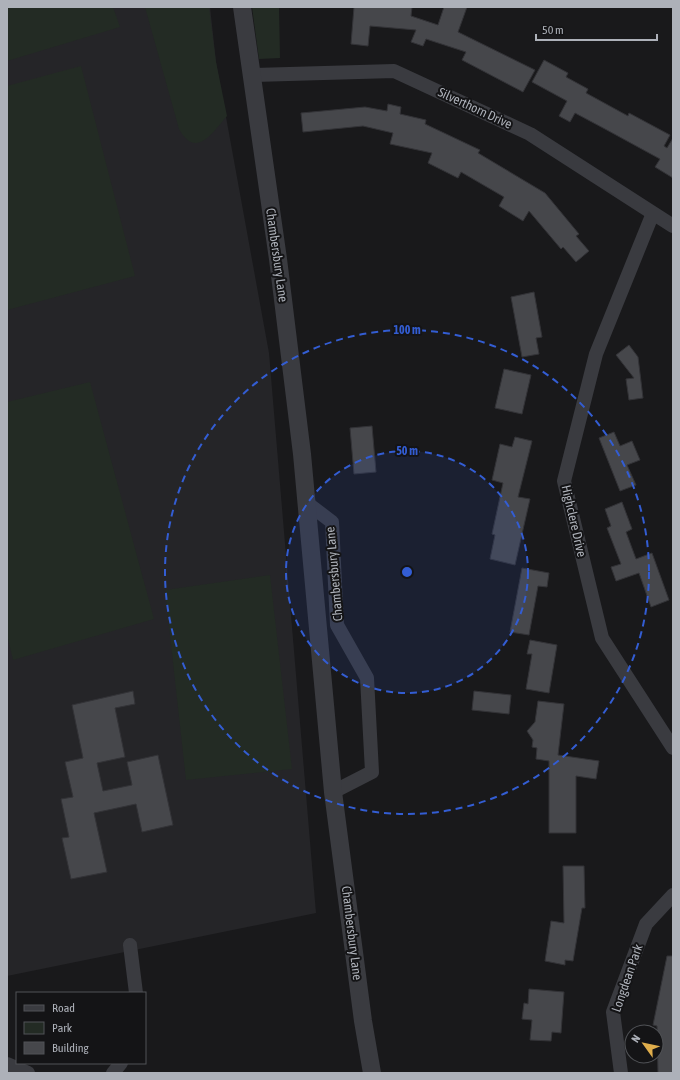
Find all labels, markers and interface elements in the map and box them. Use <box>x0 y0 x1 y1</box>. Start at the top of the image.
scale bar <box>536 16 657 42</box>
text: 50 m <box>542 23 564 37</box>
street label: Silverthorn Drive <box>436 84 514 132</box>
street label: Chambersbury Lane <box>263 207 291 303</box>
text: 100 m <box>393 323 421 337</box>
text: 50 m <box>396 444 418 458</box>
street label: Highclere Drive <box>558 484 590 558</box>
street label: Chambersbury Lane <box>322 526 346 622</box>
centre of rings <box>400 565 414 579</box>
street label: Chambersbury Lane <box>339 885 365 981</box>
street label: Longdean Park <box>608 942 646 1014</box>
legend <box>16 992 146 1064</box>
text: Road <box>52 1001 75 1015</box>
text: Park <box>52 1021 73 1035</box>
north arrow <box>624 1024 664 1064</box>
text: N <box>629 1033 642 1045</box>
text: Building <box>52 1041 90 1055</box>

